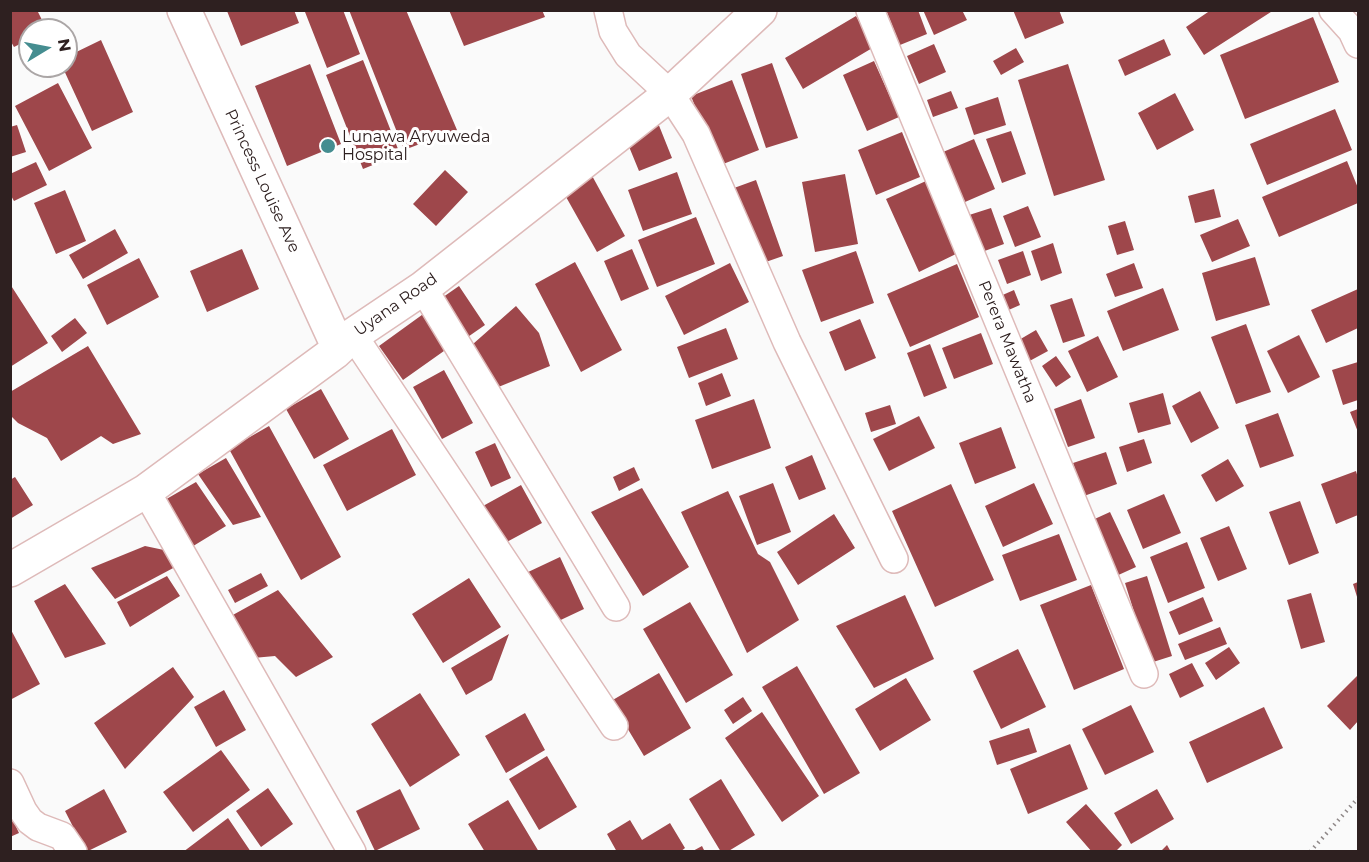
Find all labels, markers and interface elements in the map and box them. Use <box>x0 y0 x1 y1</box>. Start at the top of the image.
north arrow <box>18 18 78 78</box>
text: N <box>54 37 75 53</box>
street label: Princess Louise Ave <box>220 106 304 256</box>
place label: Lunawa Aryuweda Hospital <box>342 127 491 165</box>
marker: Lunawa Aryuweda Hospital <box>319 137 337 155</box>
street label: Uyana Road <box>351 269 441 341</box>
street label: Perera Mawatha <box>974 278 1040 406</box>

